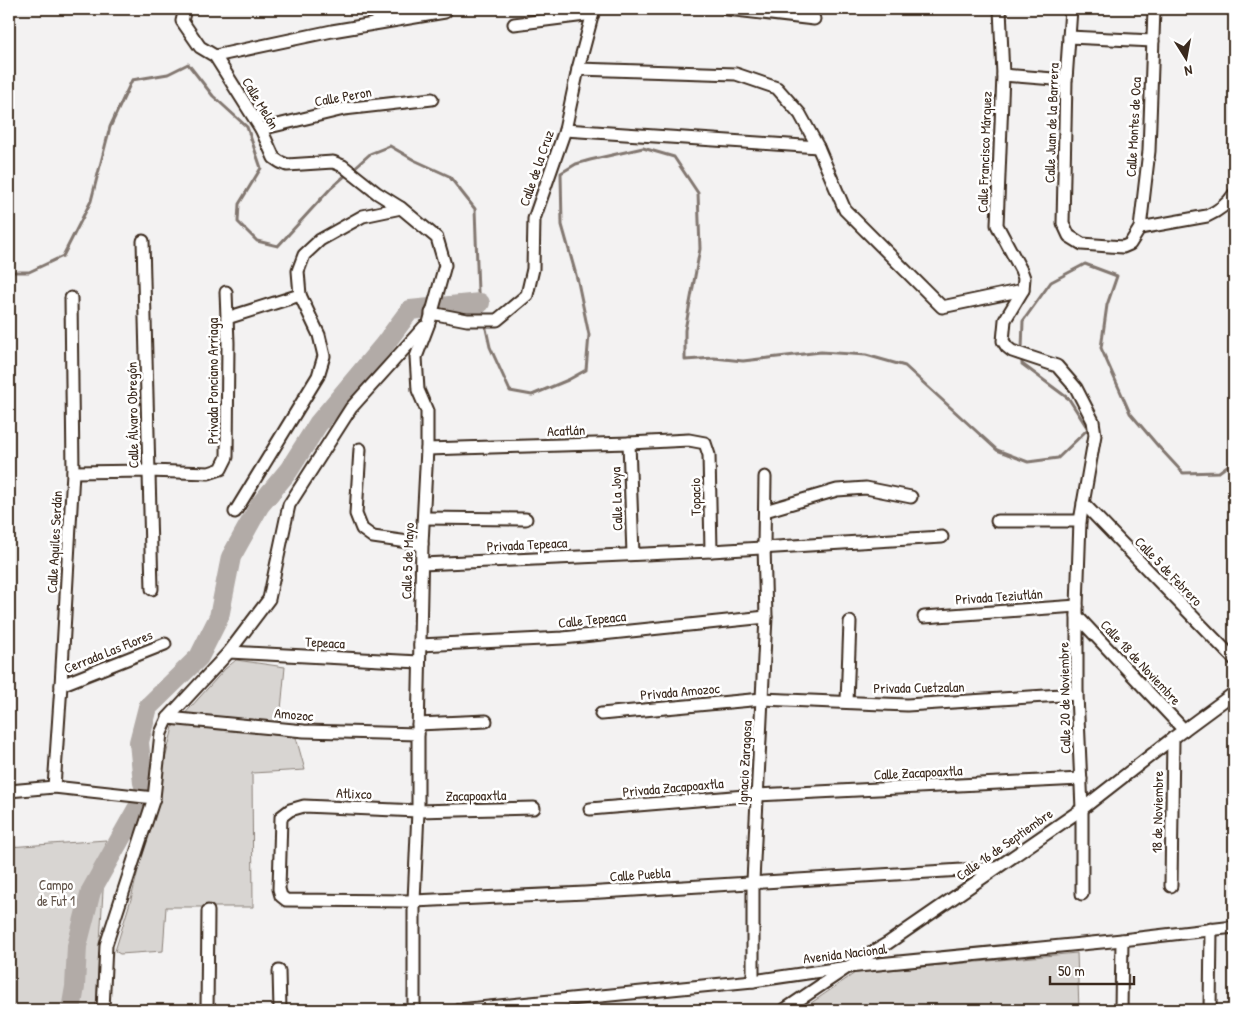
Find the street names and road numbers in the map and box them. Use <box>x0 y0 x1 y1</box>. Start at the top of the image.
street label: Calle Juan de la Barrera <box>1039 62 1063 183</box>
street label: Calle Melón <box>238 73 284 133</box>
street label: Calle Montes de Oca <box>1121 76 1145 178</box>
street label: Calle Peron <box>313 82 373 110</box>
street label: Calle Francisco Márquez <box>972 91 997 213</box>
street label: Calle de la Cruz <box>514 127 558 209</box>
street label: Privada Ponciano Arriaga <box>203 317 223 444</box>
street label: Calle Álvaro Obregón <box>122 362 143 468</box>
street label: Acatlán <box>547 420 585 440</box>
street label: Calle La Joya <box>605 466 628 531</box>
street label: Topacio <box>685 478 706 516</box>
street label: Calle Aquiles Serdán <box>42 490 67 594</box>
street label: Calle 5 de Mayo <box>396 522 419 600</box>
street label: Privada Tepeaca <box>486 532 568 557</box>
street label: Calle 5 de Febrero <box>1131 532 1207 610</box>
street label: Privada Teziutlán <box>955 583 1043 609</box>
street label: Calle Tepeaca <box>557 606 627 633</box>
street label: Calle 18 de Noviembre <box>1096 615 1186 709</box>
street label: Cerrada Las Flores <box>61 625 155 677</box>
street label: Tepeaca <box>304 631 346 654</box>
street label: Calle 20 de Noviembre <box>1054 641 1074 754</box>
street label: Privada Cuetzalan <box>873 677 965 697</box>
street label: Privada Amozoc <box>640 678 721 704</box>
street label: Amozoc <box>274 703 315 725</box>
street label: Ignacio Zaragosa <box>732 720 757 806</box>
street label: Calle Zacapoaxtla <box>873 760 963 785</box>
street label: 18 de Noviembre <box>1147 770 1167 853</box>
street label: Privada Zacapoaxtla <box>622 773 725 802</box>
street label: Atlixco <box>336 783 373 803</box>
street label: Zacapoaxtla <box>445 785 507 806</box>
street label: Calle 16 de Septiembre <box>952 803 1057 885</box>
street label: Calle Puebla <box>609 862 672 886</box>
street label: Avenida Nacional <box>802 938 888 968</box>

